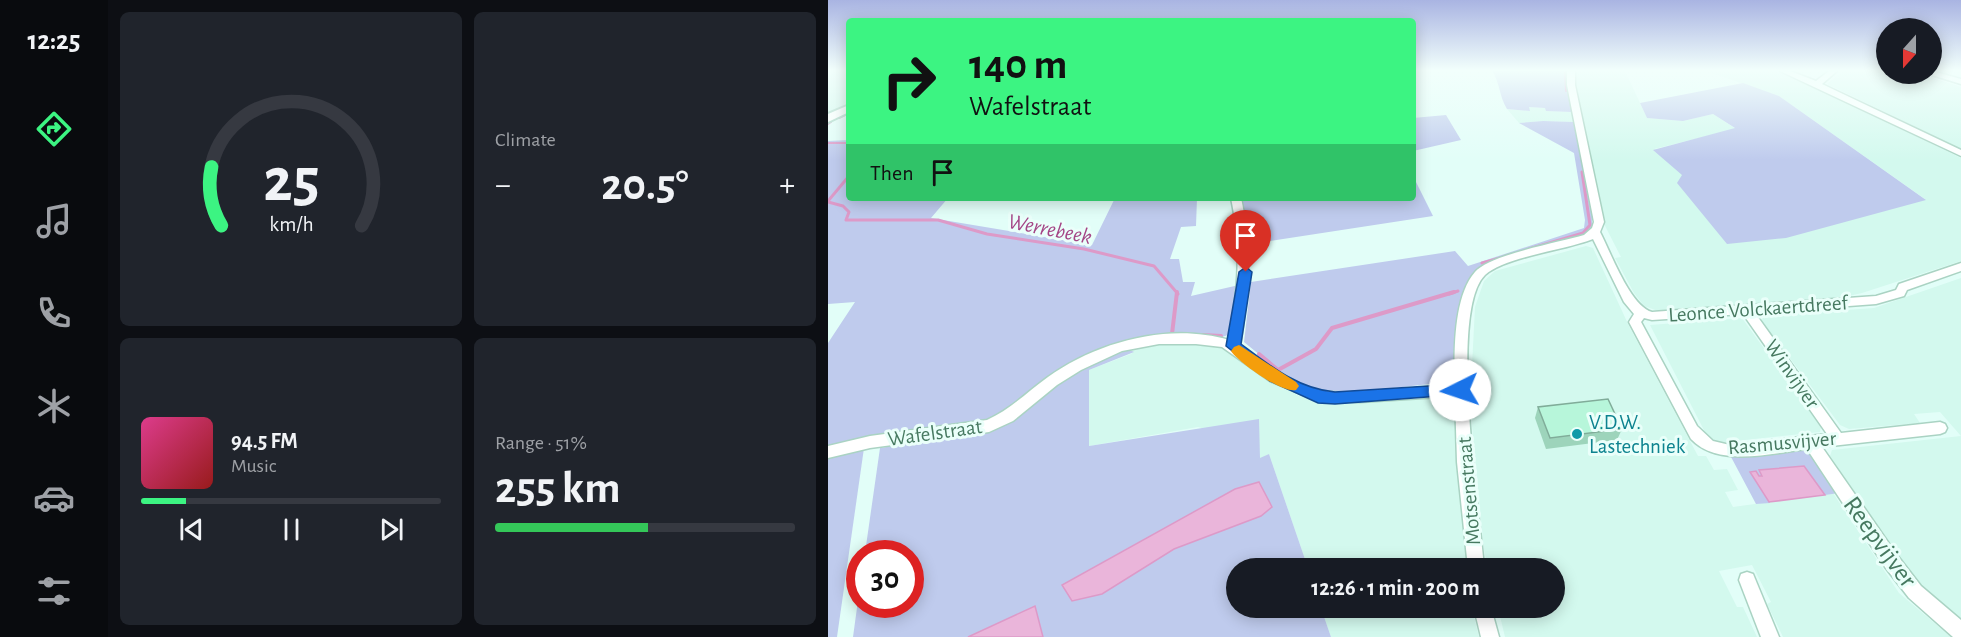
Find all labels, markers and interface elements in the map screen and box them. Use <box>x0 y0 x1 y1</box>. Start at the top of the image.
north arrow <box>1876 18 1942 84</box>
map controls <box>1876 18 1942 84</box>
text: 12:25 <box>27 27 81 54</box>
icon: right <box>870 42 948 120</box>
text: 140 m <box>969 44 1067 86</box>
text: Wafelstraat <box>969 93 1091 120</box>
icon: directions <box>33 108 75 150</box>
text: Climate <box>495 130 556 150</box>
text: 25 <box>263 150 319 212</box>
icon: arrive <box>926 156 959 189</box>
text: Then <box>870 162 914 184</box>
text: 20.5° <box>601 163 689 208</box>
text: − <box>495 169 511 202</box>
text: + <box>779 169 795 202</box>
icon: music <box>33 200 75 242</box>
water label: Werrebeek <box>1006 210 1094 248</box>
pin <box>1220 210 1271 272</box>
text: km/h <box>269 214 313 235</box>
icon: arrive <box>1229 219 1262 252</box>
icon: phone <box>33 292 75 334</box>
street label: Leonce Volckaertdreef <box>1668 292 1850 326</box>
street label: Winvijver <box>1761 336 1823 412</box>
position arrow <box>1428 358 1492 422</box>
icon: climate <box>33 385 75 427</box>
place label: V.D.W. Lastechniek <box>1589 412 1686 457</box>
street label: Wafelstraat <box>886 416 984 450</box>
marker: V.D.W. Lastechniek <box>1570 427 1584 441</box>
street label: Rasmusvijver <box>1727 428 1837 458</box>
text: 94.5 FM <box>231 430 298 452</box>
text: Range · 51% <box>495 433 587 453</box>
street label: Motsenstraat <box>1454 436 1484 546</box>
text: Music <box>231 456 277 476</box>
text: 255 km <box>495 466 620 511</box>
icon: car <box>33 477 75 519</box>
street label: Reepvijver <box>1838 492 1922 593</box>
icon: previous <box>175 513 208 546</box>
icon: pause <box>275 513 308 546</box>
icon: next <box>375 513 408 546</box>
speed limit sign: 30 <box>846 540 924 618</box>
icon: filters <box>33 570 75 612</box>
text: 12:26 · 1 min · 200 m <box>1311 577 1480 599</box>

